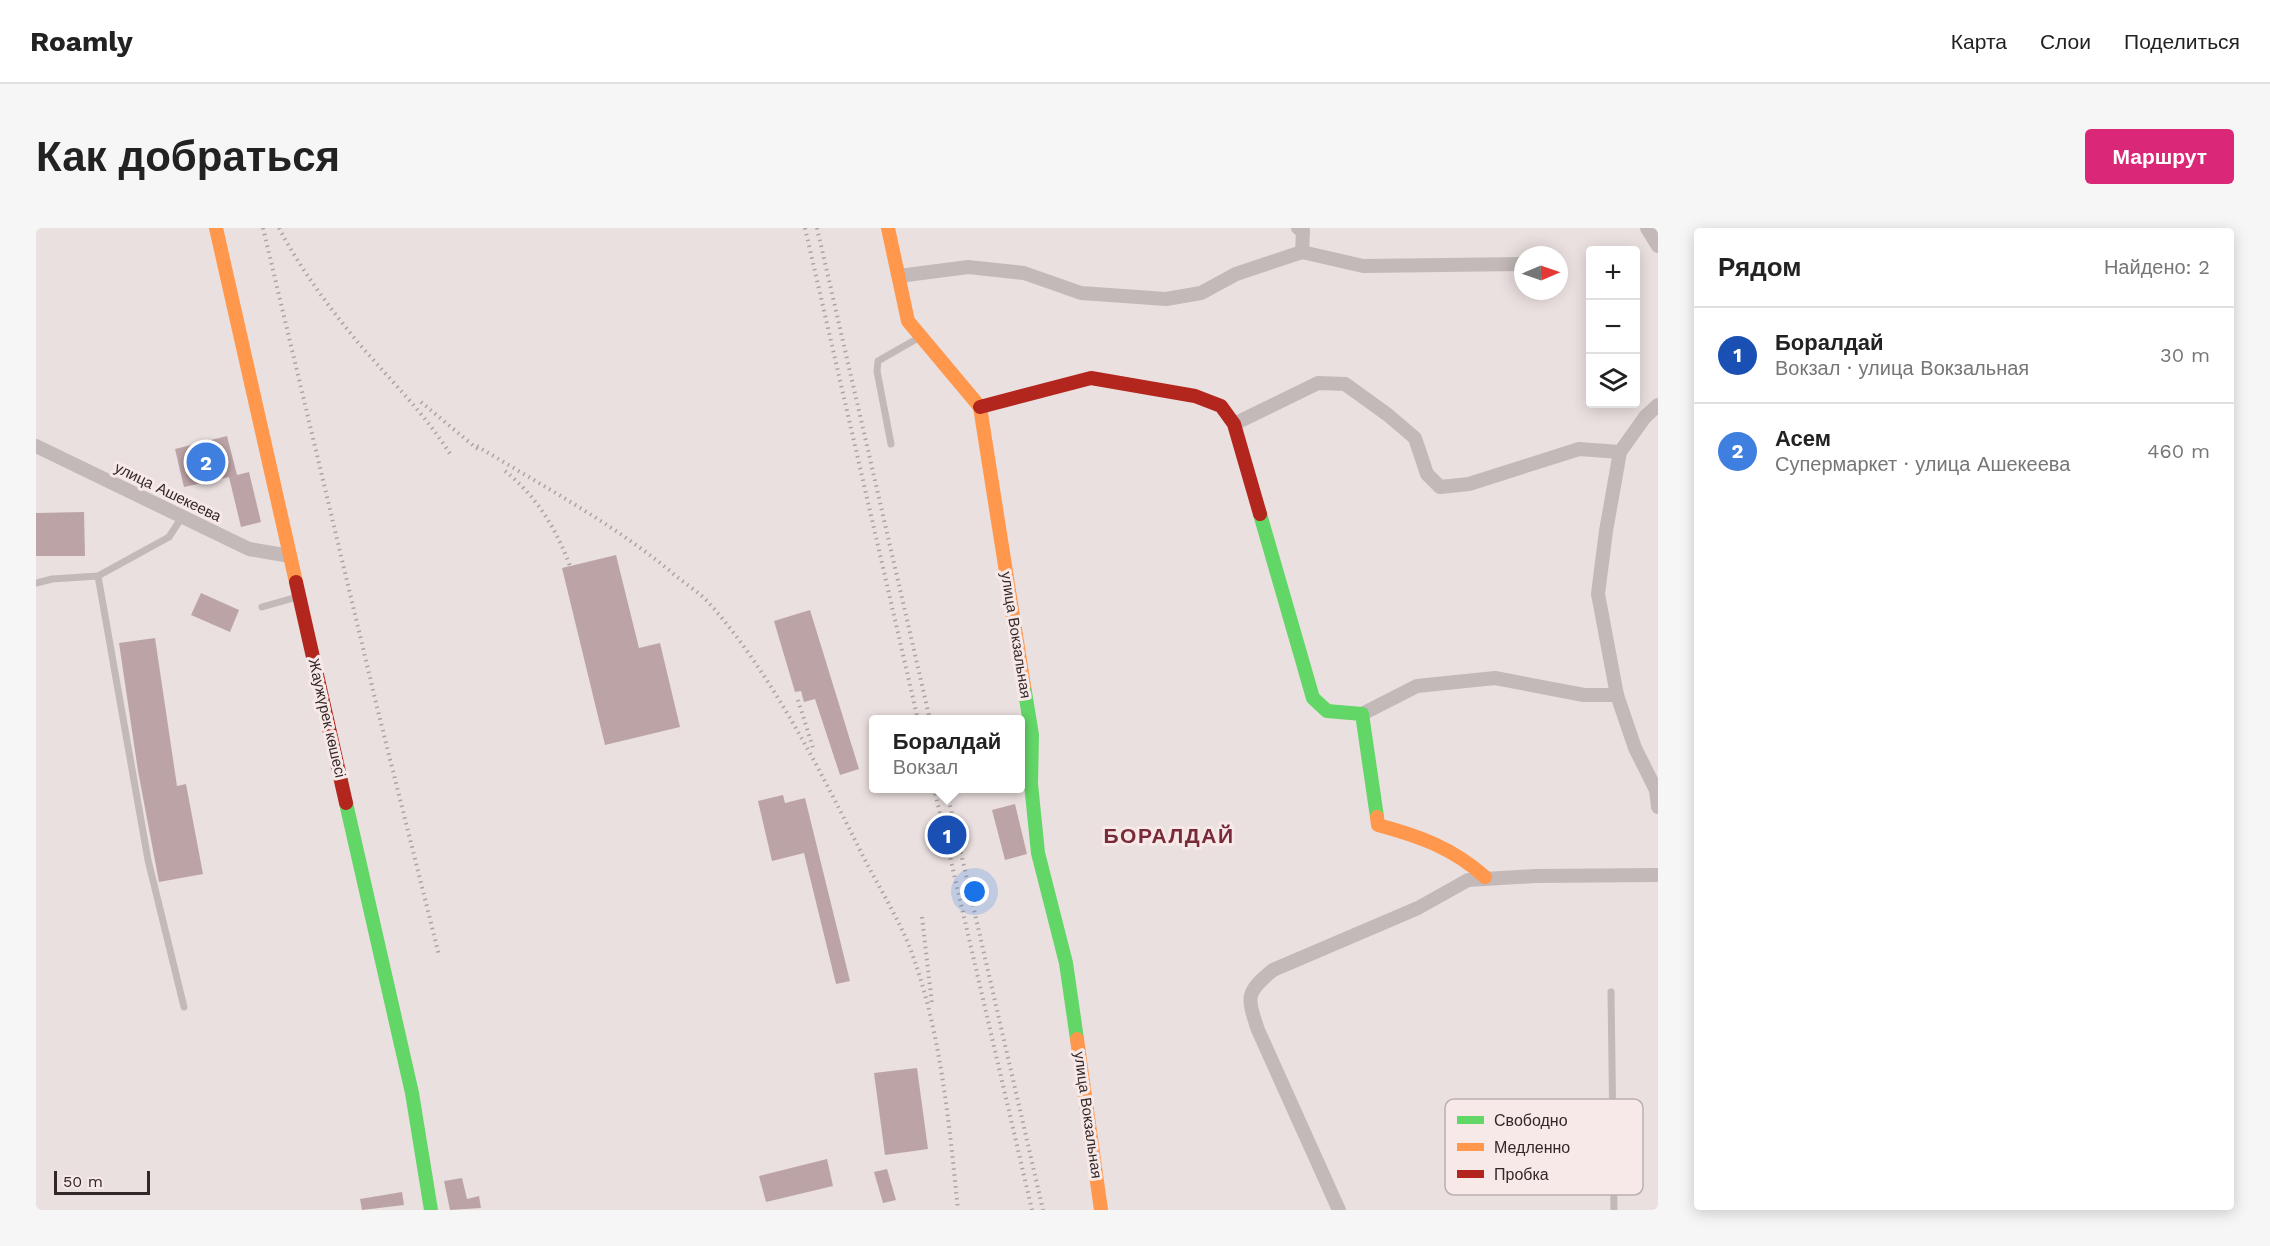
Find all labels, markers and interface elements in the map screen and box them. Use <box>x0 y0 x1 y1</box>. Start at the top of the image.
text: Roamly <box>30 25 133 58</box>
text: Карта <box>1951 29 2007 54</box>
text: Слои <box>2040 29 2091 54</box>
text: Поделиться <box>2124 29 2240 54</box>
button: Маршрут <box>2085 129 2234 184</box>
text: Как добраться <box>36 132 340 181</box>
north arrow <box>1514 246 1568 300</box>
map controls <box>1586 246 1640 408</box>
button: + <box>1586 246 1640 300</box>
text: Рядом <box>1718 252 1801 282</box>
text: Найдено: 2 <box>2104 255 2210 279</box>
button: − <box>1586 300 1640 354</box>
text: Боралдай <box>1775 330 1884 355</box>
text: 1 <box>1733 343 1742 367</box>
text: 30 m <box>2160 343 2210 367</box>
button: layers <box>1586 354 1640 408</box>
text: Вокзал · улица Вокзальная <box>1775 356 2029 380</box>
text: Асем <box>1775 426 1831 451</box>
text: 2 <box>1732 439 1743 463</box>
text: 460 m <box>2147 439 2210 463</box>
pin: 2 <box>186 440 226 484</box>
text: Супермаркет · улица Ашекеева <box>1775 452 2070 476</box>
street label: улица Ашекеева <box>112 458 225 526</box>
street label: улица Вокзальная <box>997 570 1035 700</box>
street label: Жаужүрек көшесі <box>305 657 349 779</box>
popup <box>869 715 1025 793</box>
text: Боралдай <box>893 729 1001 754</box>
text: Вокзал <box>893 755 958 779</box>
pin: 1 <box>928 812 966 858</box>
district label: БОРАЛДАЙ <box>1104 823 1234 848</box>
your location <box>960 877 989 906</box>
street label: улица Вокзальная <box>1070 1050 1106 1180</box>
legend <box>1445 1099 1643 1195</box>
text: Свободно <box>1494 1111 1568 1130</box>
text: Медленно <box>1494 1138 1570 1157</box>
text: Пробка <box>1494 1165 1549 1184</box>
scale bar <box>54 1168 150 1196</box>
text: 50 m <box>63 1172 103 1191</box>

